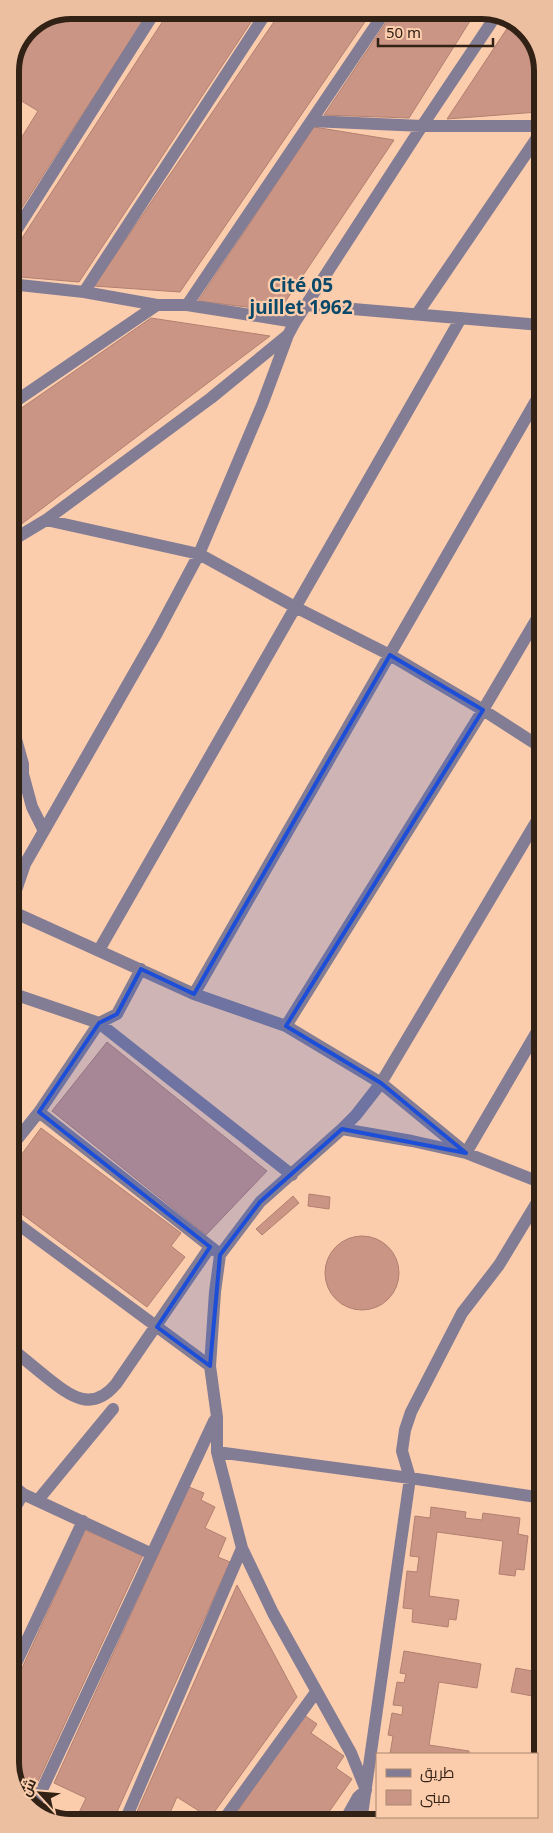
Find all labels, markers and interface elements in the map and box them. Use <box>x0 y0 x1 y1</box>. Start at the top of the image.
scale bar <box>378 15 493 47</box>
text: 50 m <box>386 22 421 42</box>
district label: Cité 05 juillet 1962 <box>248 272 353 320</box>
legend <box>376 1753 538 1818</box>
text: طريق <box>420 1762 454 1783</box>
north arrow <box>15 1768 65 1818</box>
text: ش <box>15 1775 40 1799</box>
text: مبنى <box>420 1787 451 1808</box>

